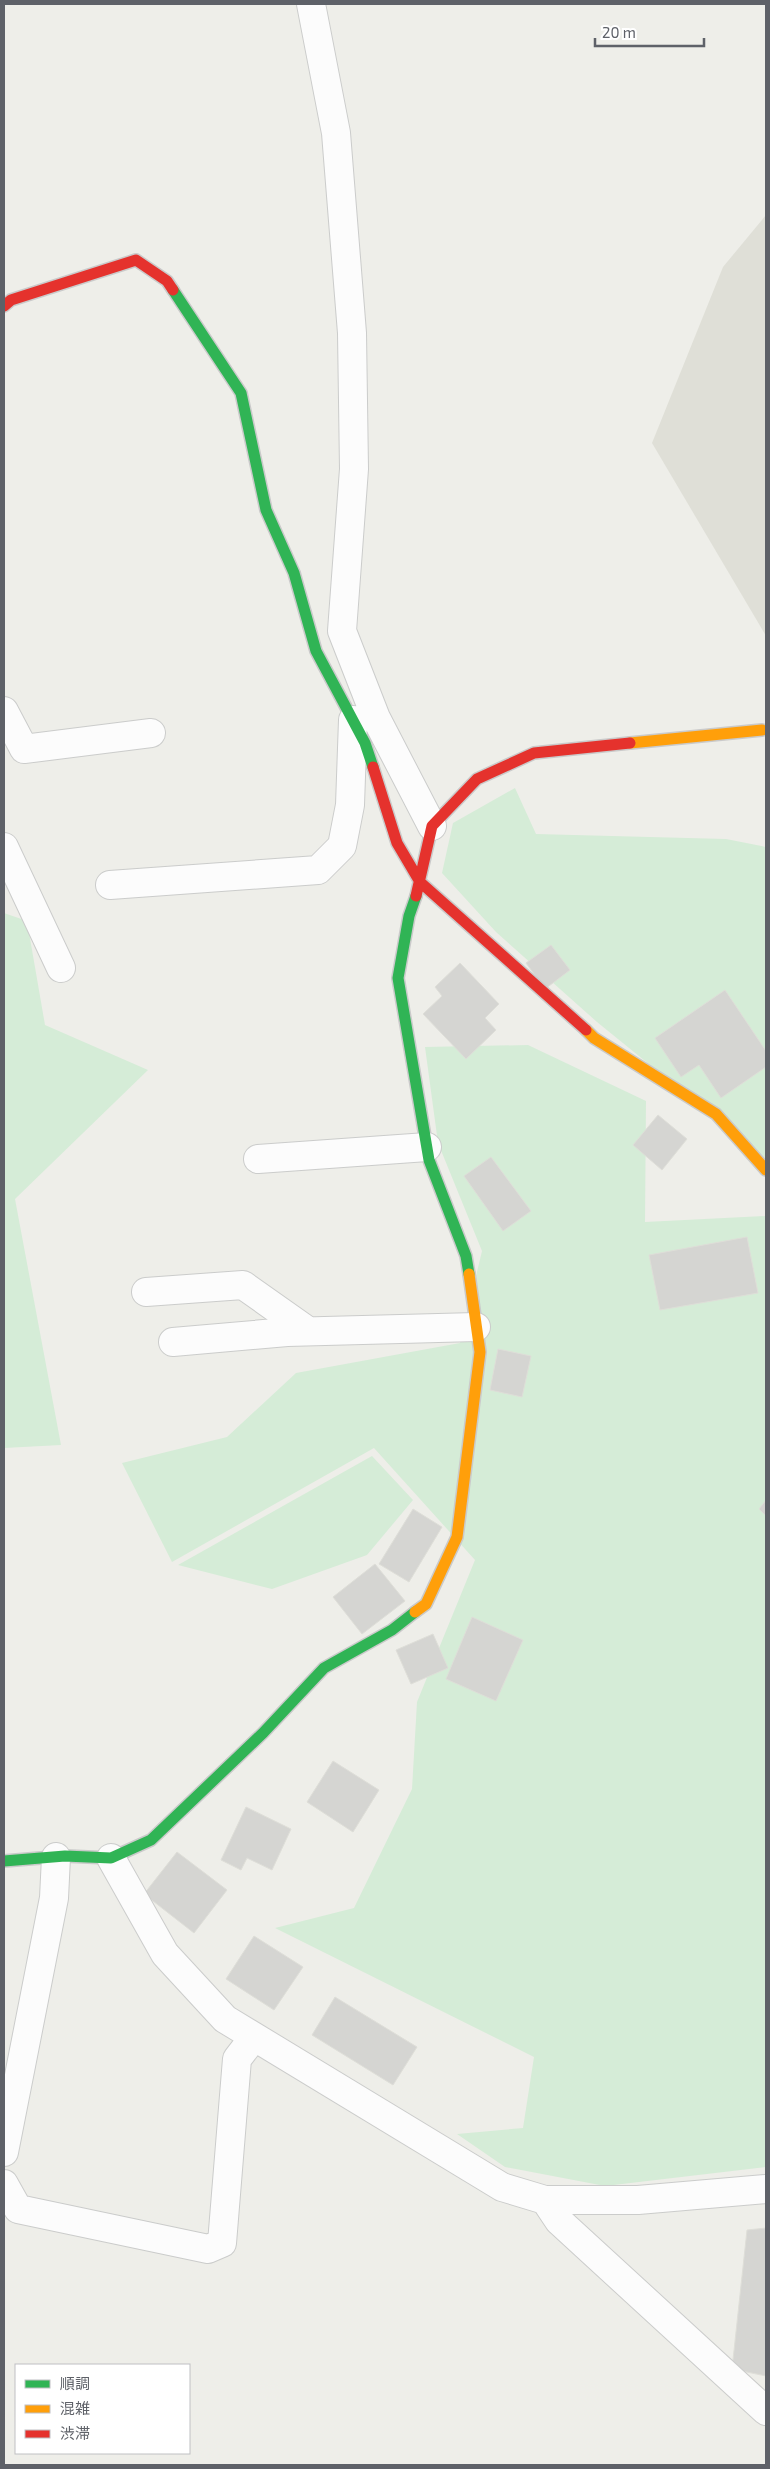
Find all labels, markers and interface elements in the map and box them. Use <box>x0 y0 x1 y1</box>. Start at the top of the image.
scale bar <box>595 15 704 47</box>
text: 20 m <box>602 23 636 41</box>
legend <box>15 2364 190 2454</box>
text: 順調 <box>60 2374 90 2392</box>
text: 混雑 <box>60 2399 90 2417</box>
text: 渋滞 <box>60 2424 90 2442</box>

